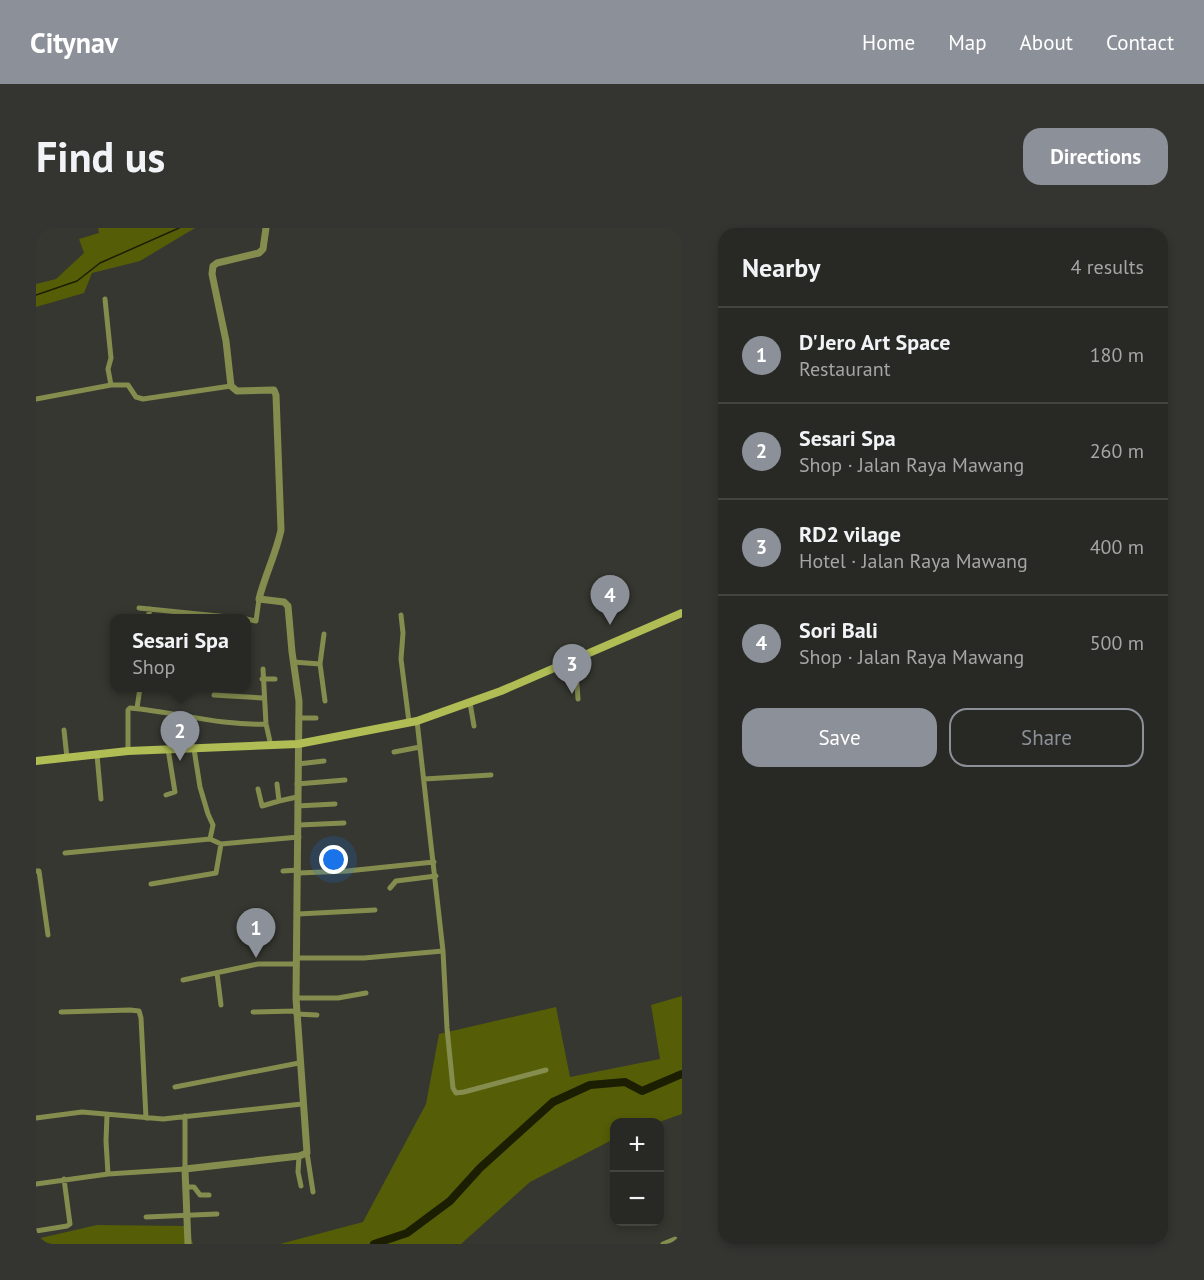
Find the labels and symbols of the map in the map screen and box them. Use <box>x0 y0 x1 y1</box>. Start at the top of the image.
pin: 4 <box>590 576 630 625</box>
pin: 3 <box>552 644 592 694</box>
pin: 2 <box>160 712 200 761</box>
your location <box>319 845 348 874</box>
pin: 1 <box>236 908 276 958</box>

